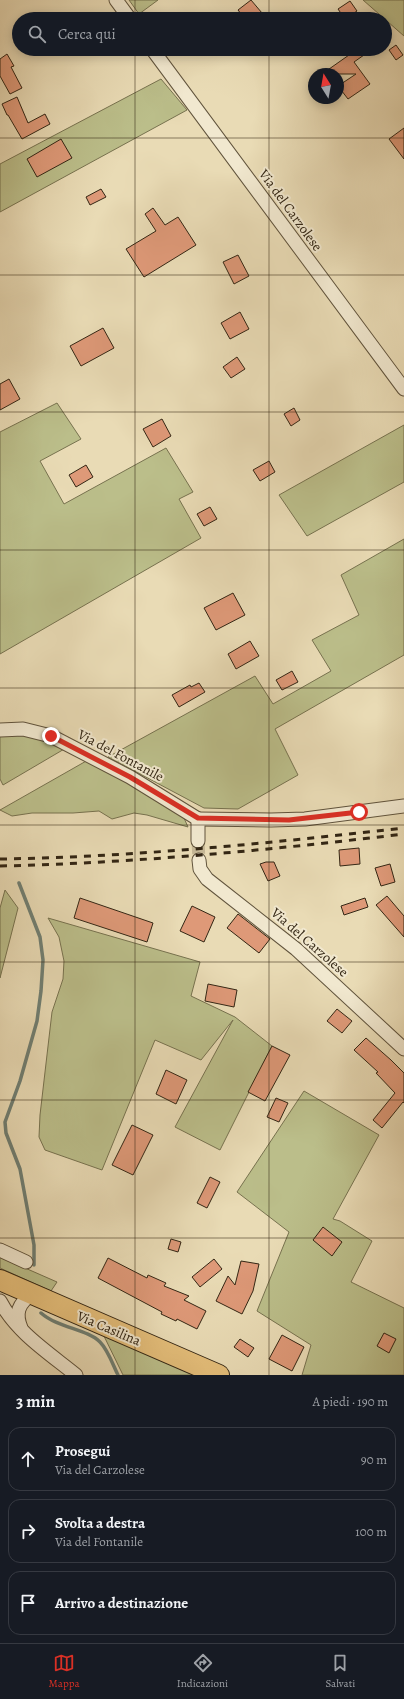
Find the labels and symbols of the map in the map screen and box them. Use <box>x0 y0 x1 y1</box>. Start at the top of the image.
north arrow <box>308 68 344 104</box>
street label: Via del Carzolese <box>254 165 327 255</box>
street label: Via del Fontanile <box>74 724 167 786</box>
route end <box>42 727 60 745</box>
route start <box>350 803 368 821</box>
street label: Via del Carzolese <box>266 903 352 981</box>
street label: Via Casilina <box>73 1306 144 1351</box>

